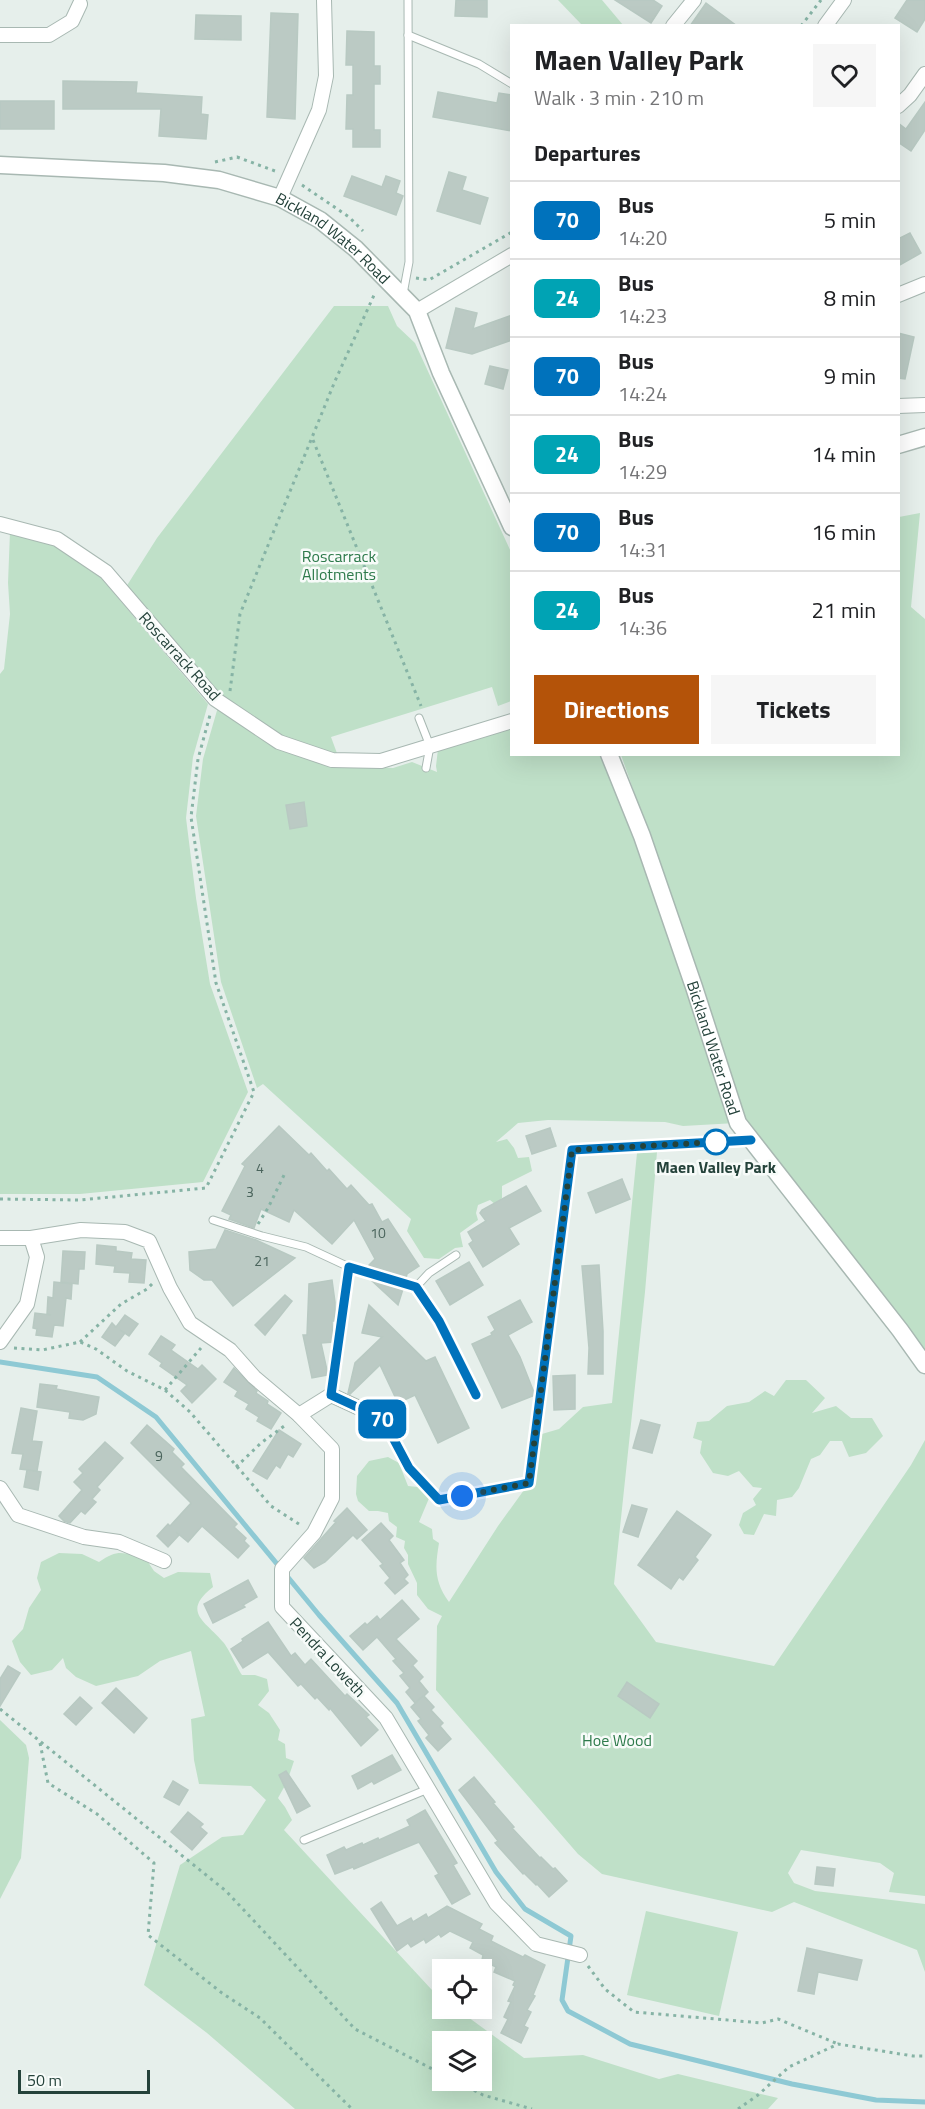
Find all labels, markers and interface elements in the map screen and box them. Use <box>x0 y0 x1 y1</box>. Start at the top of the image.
text: Maen Valley Park <box>534 38 744 81</box>
button: heart <box>813 44 876 107</box>
text: Walk · 3 min · 210 m <box>534 82 704 113</box>
text: Departures <box>534 136 641 170</box>
street label: Bickland Water Road <box>271 186 396 289</box>
text: Bus <box>618 188 654 222</box>
text: 5 min <box>824 203 876 237</box>
text: 70 <box>555 204 579 236</box>
text: 14:20 <box>618 222 667 253</box>
text: Bus <box>618 266 654 300</box>
text: 8 min <box>824 281 876 315</box>
text: 24 <box>555 282 579 314</box>
text: 14:23 <box>618 300 667 331</box>
text: Bus <box>618 344 654 378</box>
text: 9 min <box>824 359 876 393</box>
text: 70 <box>555 360 579 392</box>
text: 14:24 <box>618 378 667 409</box>
text: Bus <box>618 422 654 456</box>
text: 14 min <box>811 437 876 471</box>
text: 24 <box>555 438 579 470</box>
text: 14:29 <box>618 456 667 487</box>
text: Bus <box>618 500 654 534</box>
text: 16 min <box>811 515 876 549</box>
text: 70 <box>555 516 579 548</box>
text: 14:31 <box>618 534 667 565</box>
park label: Roscarrack Allotments <box>302 544 376 586</box>
text: Bus <box>618 578 654 612</box>
text: 21 min <box>811 593 876 627</box>
text: 24 <box>555 594 579 626</box>
street label: Roscarrack Road <box>133 606 227 706</box>
text: 14:36 <box>618 612 667 643</box>
button: Directions <box>534 675 699 744</box>
button: Tickets <box>711 675 876 744</box>
street label: Bickland Water Road <box>681 977 747 1118</box>
marker: Maen Valley Park <box>703 1129 729 1155</box>
place label: Maen Valley Park <box>656 1155 777 1179</box>
house number: 4 <box>256 1157 264 1178</box>
house number: 3 <box>246 1181 254 1202</box>
house number: 10 <box>370 1222 386 1243</box>
house number: 21 <box>254 1250 270 1271</box>
line badge: 70 <box>355 1400 409 1438</box>
text: 70 <box>370 1403 394 1435</box>
house number: 9 <box>155 1445 163 1466</box>
your location <box>447 1481 477 1511</box>
street label: Pendra Loweth <box>284 1612 372 1702</box>
park label: Hoe Wood <box>582 1728 652 1752</box>
map controls <box>432 1959 492 2091</box>
button: locate <box>432 1959 492 2019</box>
button: layers <box>432 2031 492 2091</box>
scale bar <box>18 2067 150 2094</box>
text: 50 m <box>27 2068 62 2092</box>

